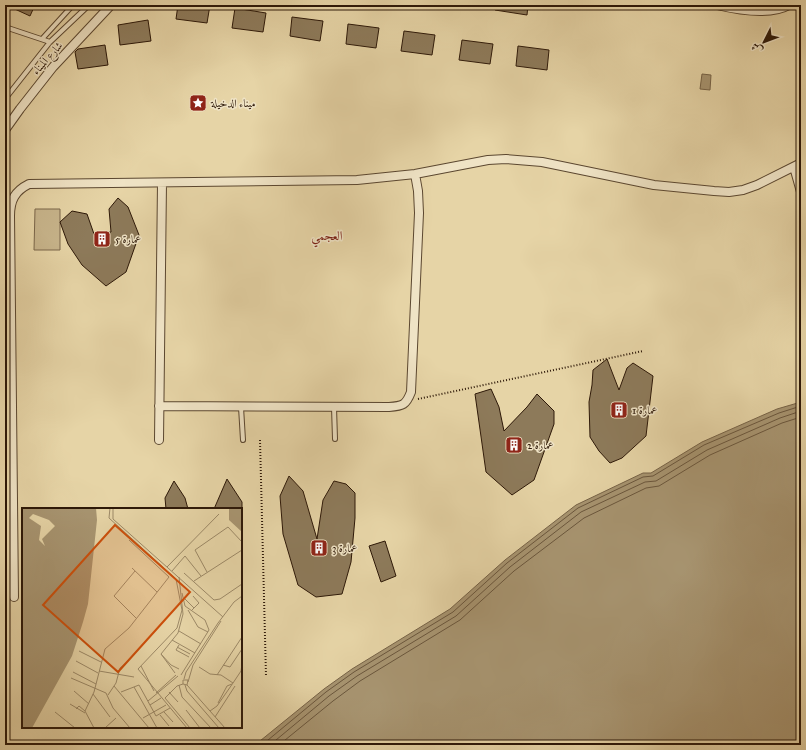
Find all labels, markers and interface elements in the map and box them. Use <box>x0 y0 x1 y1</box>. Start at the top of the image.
north arrow <box>744 22 784 62</box>
street label: شارع الميناء <box>29 39 68 79</box>
text: ش <box>748 40 765 57</box>
place icon: ميناء الدخيلة <box>188 93 208 113</box>
place label: ميناء الدخيلة <box>210 97 255 110</box>
district label: العجمي <box>311 228 343 248</box>
building icon: عمارة 5 <box>92 229 112 249</box>
place label: عمارة 5 <box>115 233 141 246</box>
building icon: عمارة 1 <box>609 400 629 420</box>
place label: عمارة 1 <box>632 404 657 417</box>
building icon: عمارة 2 <box>504 435 524 455</box>
place label: عمارة 2 <box>527 439 554 452</box>
inset map <box>22 508 242 728</box>
building icon: عمارة 3 <box>309 538 329 558</box>
place label: عمارة 3 <box>332 542 358 555</box>

